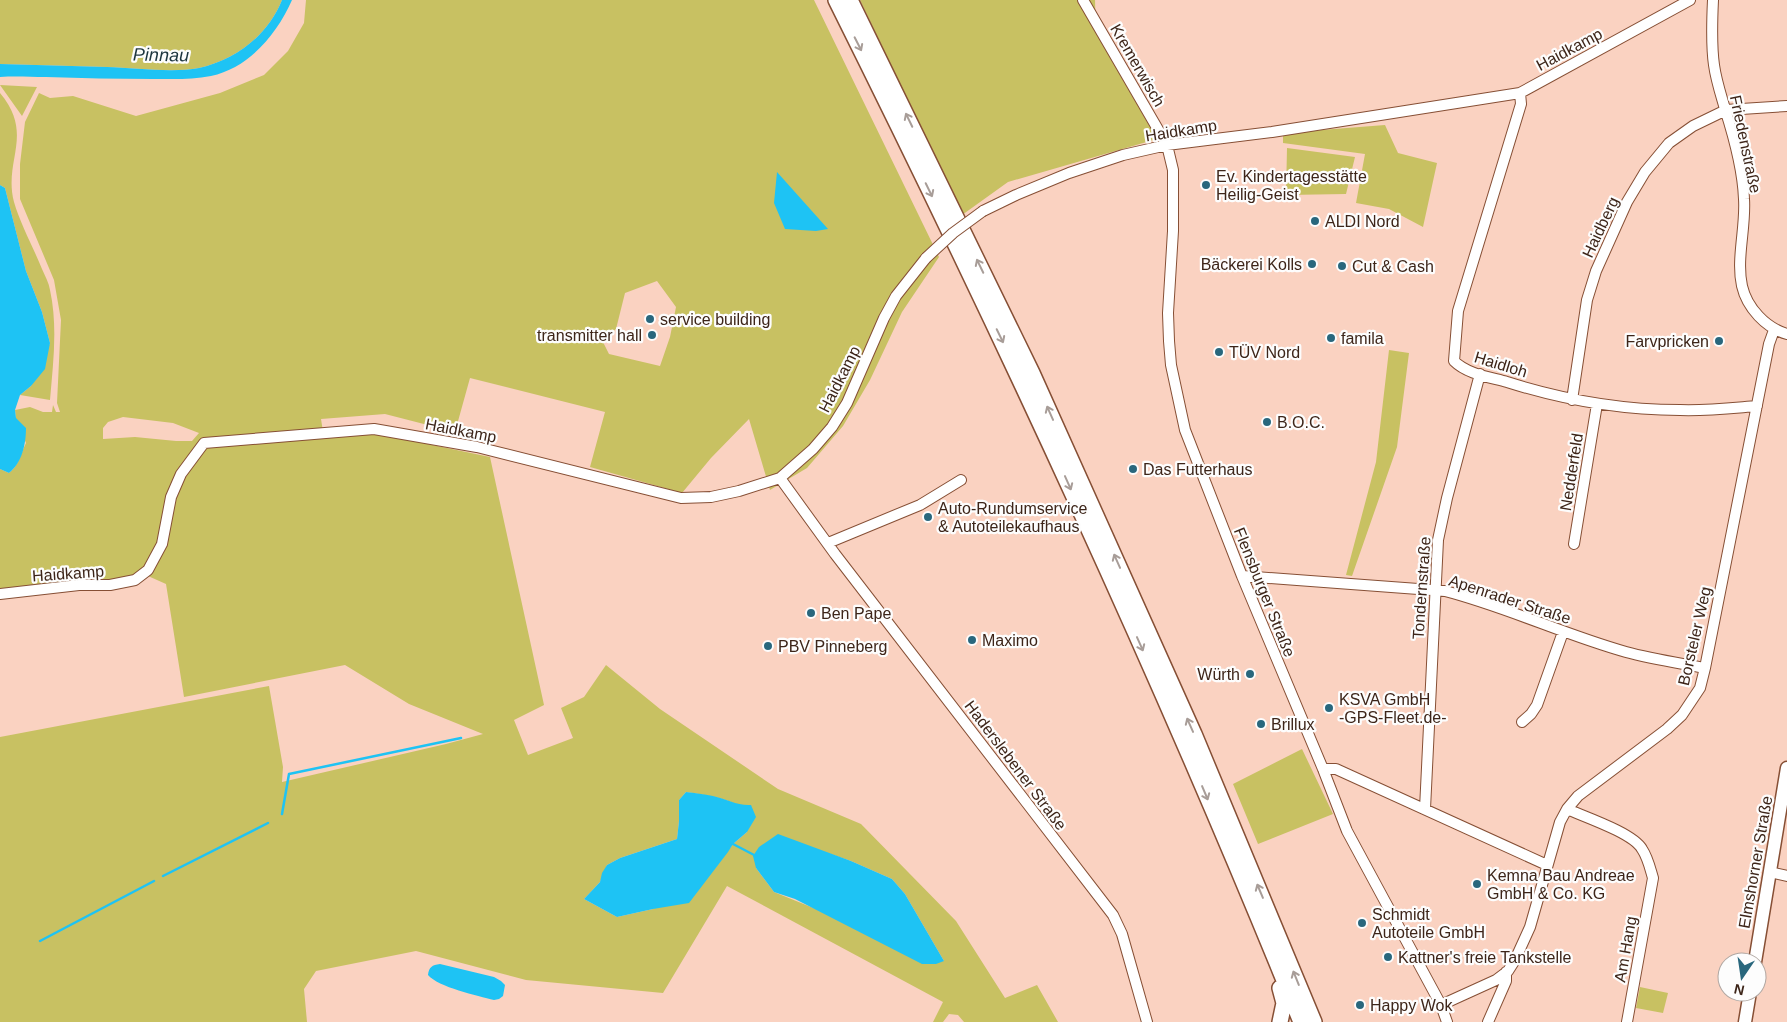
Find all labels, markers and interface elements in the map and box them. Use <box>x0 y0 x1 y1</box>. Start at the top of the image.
street label: Kremerwisch <box>1107 21 1168 110</box>
street label: Haidkamp <box>1533 25 1605 74</box>
one-way arrow <box>853 36 863 51</box>
water label: Pinnau <box>133 45 189 65</box>
street label: Friedenstraße <box>1727 94 1764 195</box>
one-way arrow <box>904 113 913 128</box>
street label: Haidkamp <box>1144 116 1218 145</box>
place label: Ev. Kindertagesstätte Heilig-Geist <box>1216 168 1367 203</box>
marker: Ev. Kindertagesstätte Heilig-Geist <box>1200 179 1212 191</box>
one-way arrow <box>925 182 934 197</box>
street label: Haidberg <box>1579 194 1622 260</box>
place label: ALDI Nord <box>1325 213 1400 230</box>
marker: ALDI Nord <box>1309 215 1321 227</box>
place label: Bäckerei Kolls <box>1201 256 1302 273</box>
marker: Bäckerei Kolls <box>1306 258 1318 270</box>
place label: Cut & Cash <box>1352 258 1434 275</box>
one-way arrow <box>975 259 984 274</box>
marker: Cut & Cash <box>1336 260 1348 272</box>
place label: service building <box>660 311 770 328</box>
marker: service building <box>644 313 656 325</box>
place label: transmitter hall <box>537 327 642 344</box>
one-way arrow <box>996 328 1005 343</box>
marker: transmitter hall <box>646 329 658 341</box>
place label: famila <box>1341 330 1384 347</box>
marker: famila <box>1325 332 1337 344</box>
place label: Farvpricken <box>1625 333 1709 350</box>
marker: Farvpricken <box>1713 335 1725 347</box>
street label: Haidkamp <box>816 343 863 415</box>
place label: TÜV Nord <box>1229 344 1300 361</box>
marker: TÜV Nord <box>1213 346 1225 358</box>
street label: Haidloh <box>1472 348 1529 381</box>
one-way arrow <box>1045 406 1055 421</box>
place label: B.O.C. <box>1277 414 1325 431</box>
street label: Haidkamp <box>424 415 498 446</box>
marker: B.O.C. <box>1261 416 1273 428</box>
street label: Nedderfeld <box>1557 432 1586 512</box>
place label: Das Futterhaus <box>1143 461 1252 478</box>
marker: Das Futterhaus <box>1127 463 1139 475</box>
one-way arrow <box>1064 475 1073 490</box>
place label: Auto-Rundumservice & Autoteilekaufhaus <box>938 500 1088 535</box>
marker: Auto-Rundumservice & Autoteilekaufhaus <box>922 511 934 523</box>
street label: Flensburger Straße <box>1231 525 1298 659</box>
street label: Tondernstraße <box>1409 536 1434 640</box>
one-way arrow <box>1112 554 1122 569</box>
street label: Haidkamp <box>32 563 105 584</box>
street label: Apenrader Straße <box>1447 572 1573 627</box>
street label: Borsteler Weg <box>1675 585 1714 687</box>
place label: Ben Pape <box>821 605 891 622</box>
marker: Ben Pape <box>805 607 817 619</box>
place label: Maximo <box>982 632 1038 649</box>
marker: Maximo <box>966 634 978 646</box>
one-way arrow <box>1136 636 1146 651</box>
place label: PBV Pinneberg <box>778 638 887 655</box>
marker: PBV Pinneberg <box>762 640 774 652</box>
place label: Würth <box>1197 666 1240 683</box>
marker: Würth <box>1244 668 1256 680</box>
place label: KSVA GmbH -GPS-Fleet.de- <box>1339 691 1447 726</box>
street label: Haderslebener Straße <box>961 697 1070 833</box>
marker: KSVA GmbH -GPS-Fleet.de- <box>1323 702 1335 714</box>
place label: Brillux <box>1271 716 1315 733</box>
one-way arrow <box>1185 718 1194 733</box>
marker: Brillux <box>1255 718 1267 730</box>
one-way arrow <box>1201 785 1210 800</box>
street label: Elmshorner Straße <box>1735 794 1776 930</box>
place label: Kemna Bau Andreae GmbH & Co. KG <box>1487 867 1635 902</box>
marker: Kemna Bau Andreae GmbH & Co. KG <box>1471 878 1483 890</box>
one-way arrow <box>1255 884 1264 899</box>
place label: Schmidt Autoteile GmbH <box>1372 906 1485 941</box>
street label: Am Hang <box>1611 915 1640 983</box>
marker: Schmidt Autoteile GmbH <box>1356 917 1368 929</box>
place label: Kattner's freie Tankstelle <box>1398 949 1572 966</box>
marker: Kattner's freie Tankstelle <box>1382 951 1394 963</box>
north arrow <box>1717 952 1767 1002</box>
one-way arrow <box>1290 971 1300 986</box>
text: N <box>1732 981 1746 999</box>
place label: Happy Wok <box>1370 997 1453 1014</box>
marker: Happy Wok <box>1354 999 1366 1011</box>

